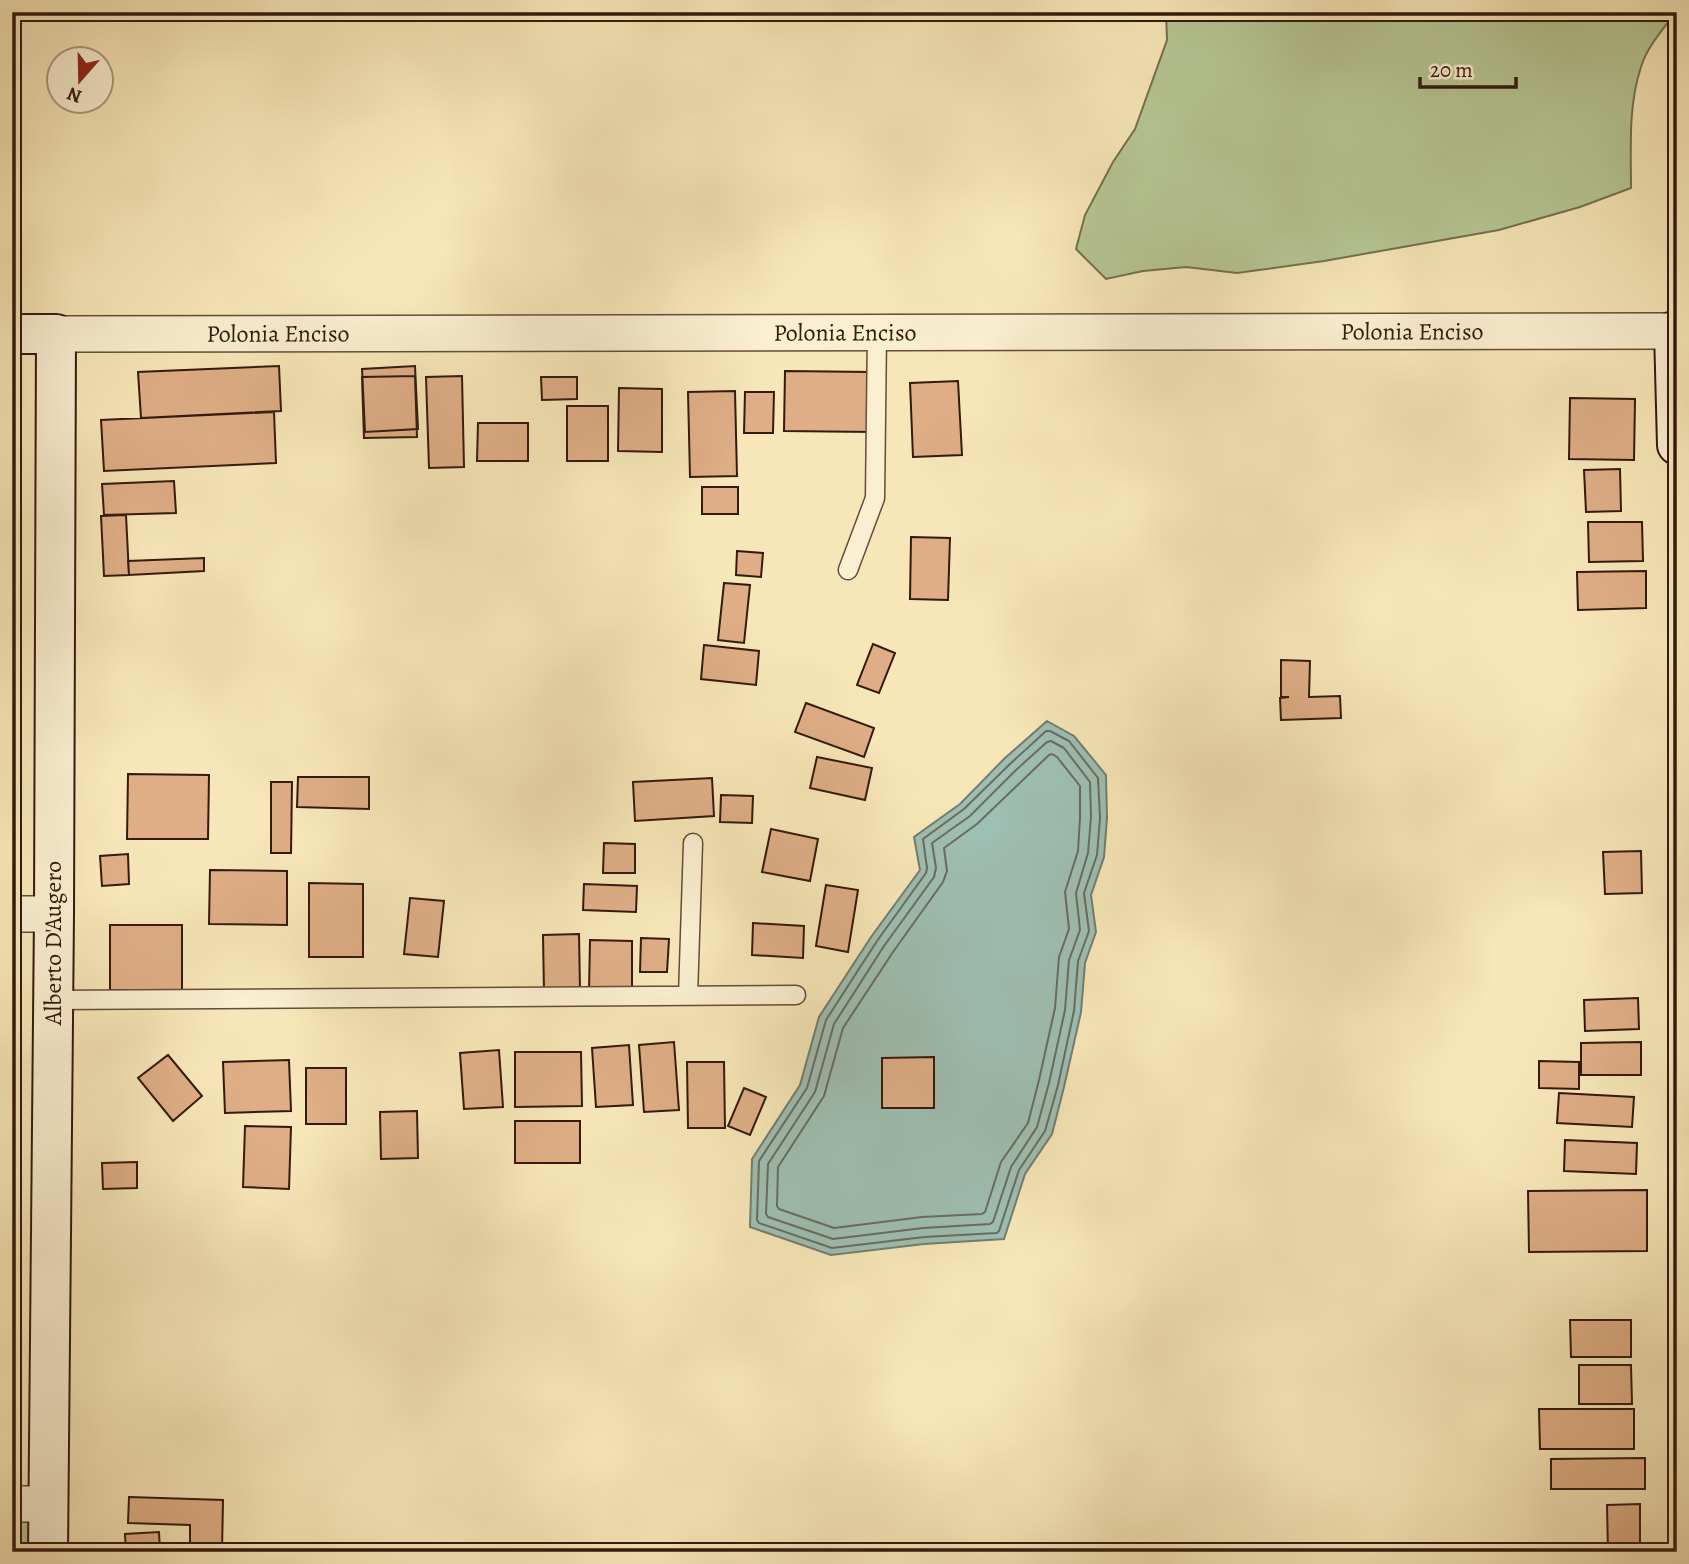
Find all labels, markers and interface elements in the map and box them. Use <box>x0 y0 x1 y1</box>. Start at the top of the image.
north arrow <box>46 46 116 116</box>
scale bar <box>1420 46 1516 90</box>
text: 20 m <box>1430 56 1473 84</box>
text: N <box>63 80 85 110</box>
street label: Polonia Enciso <box>1340 315 1484 348</box>
street label: Polonia Enciso <box>773 316 917 349</box>
street label: Polonia Enciso <box>206 317 350 350</box>
street label: Alberto D'Augero <box>37 861 69 1026</box>

